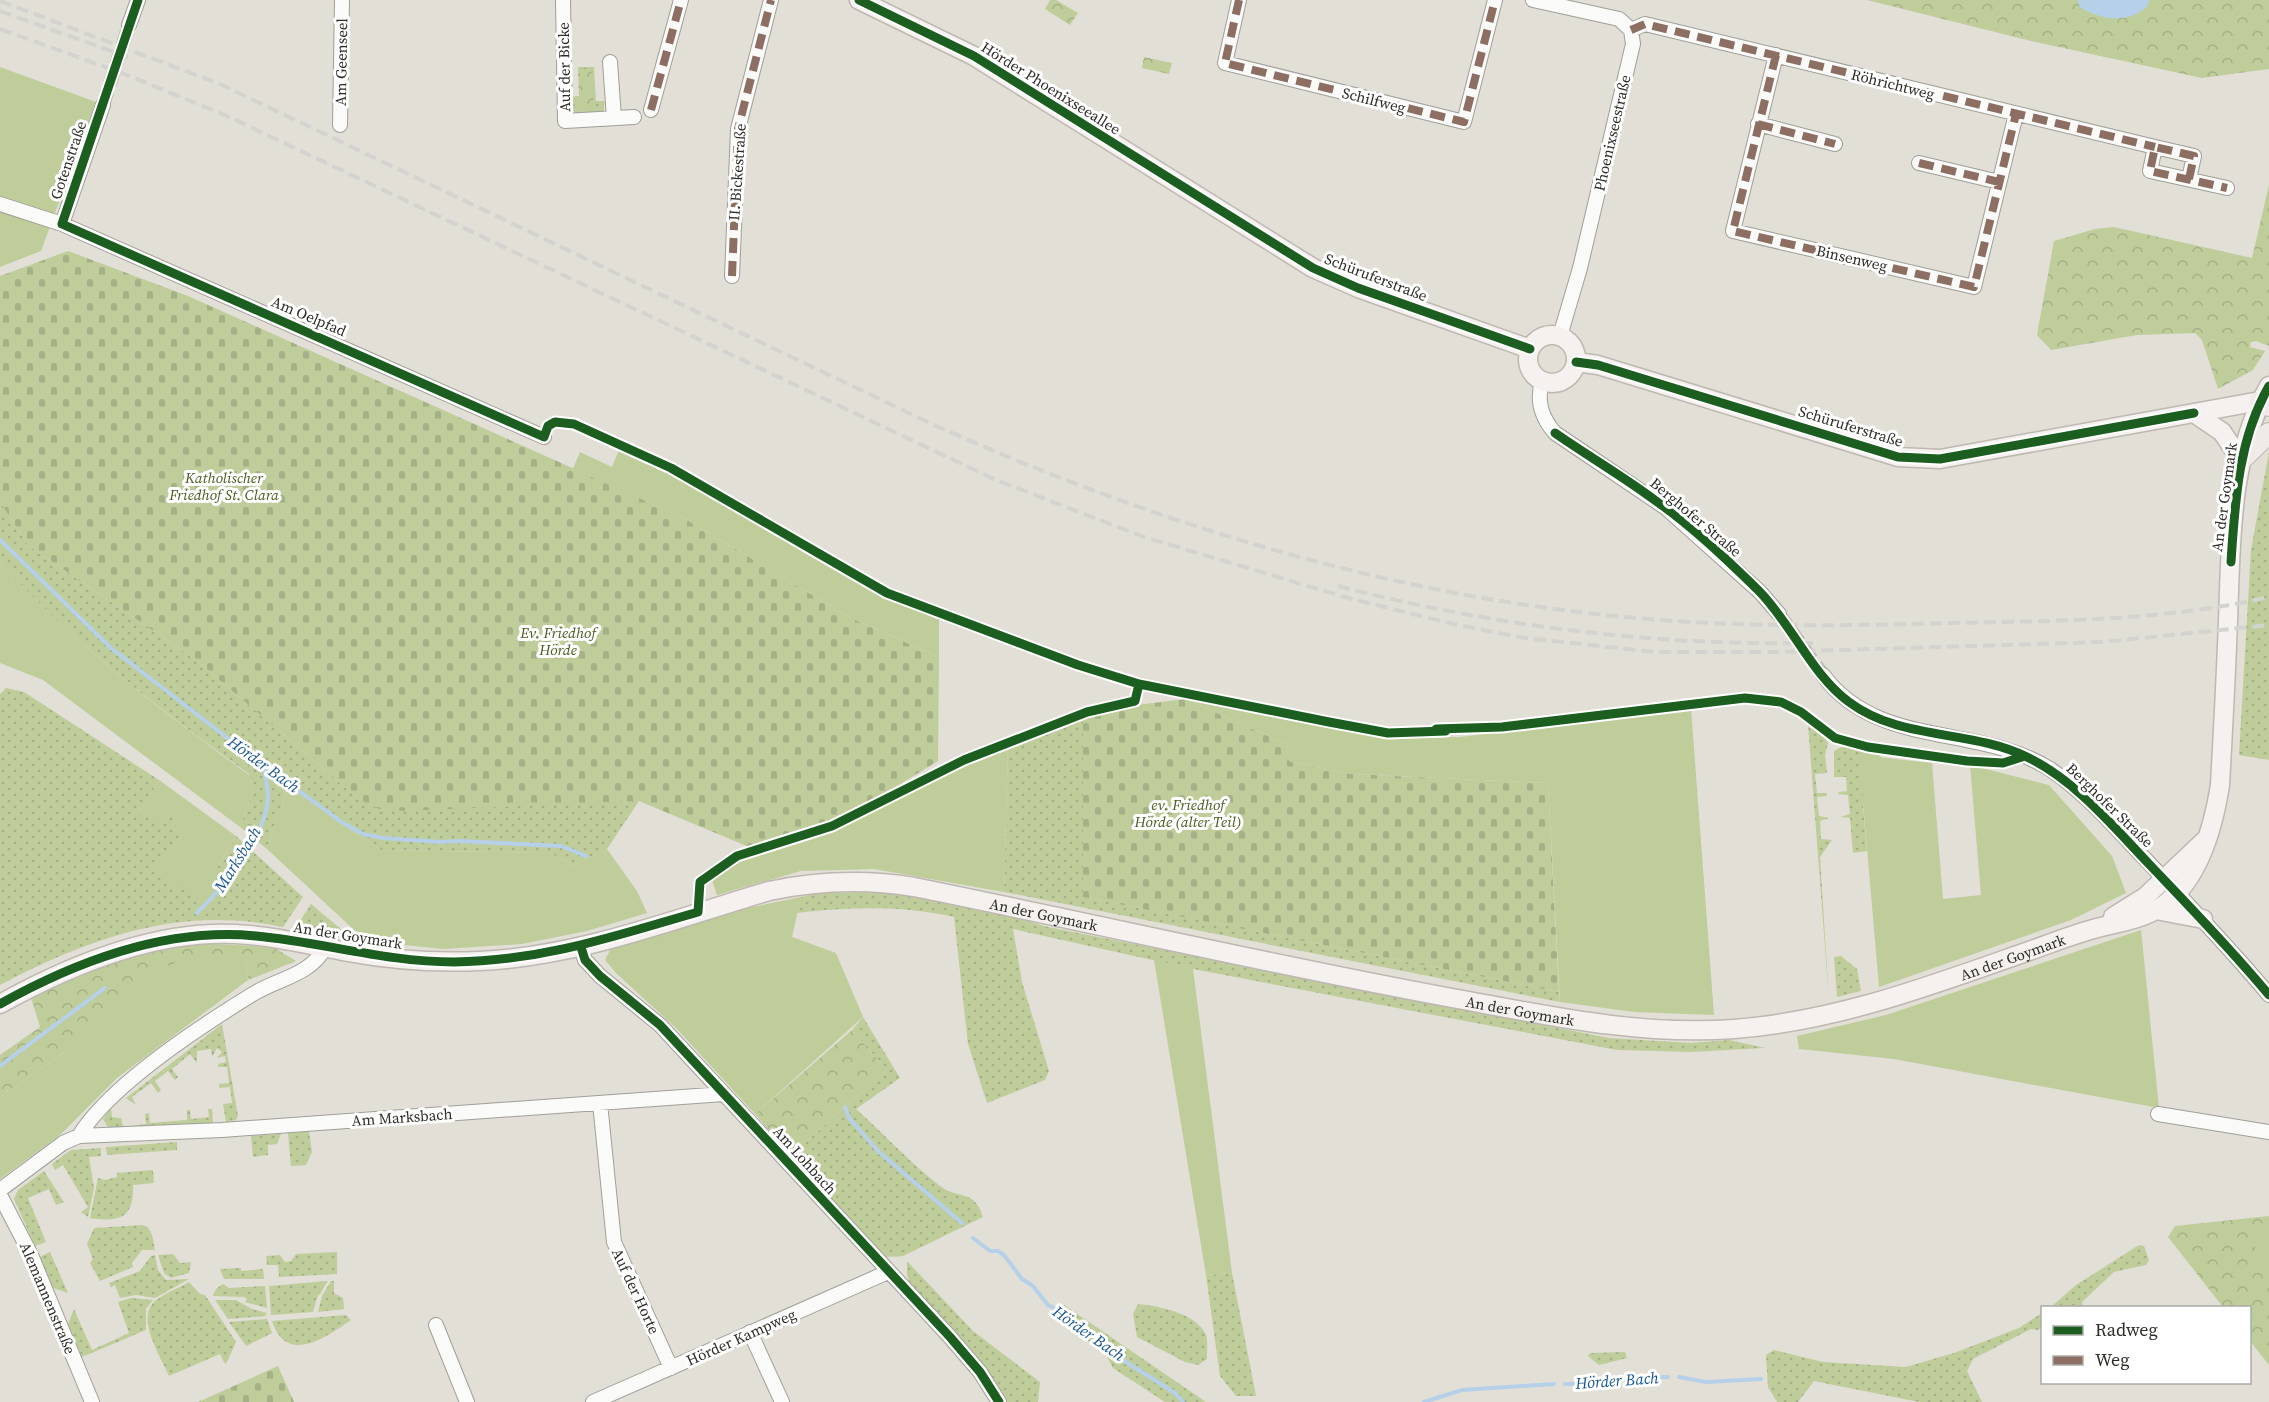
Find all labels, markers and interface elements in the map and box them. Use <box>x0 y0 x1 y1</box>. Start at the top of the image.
street label: Am Geenseel <box>330 17 352 106</box>
street label: Auf der Bicke <box>553 22 575 112</box>
street label: Hörder Phoenixseeallee <box>977 37 1125 140</box>
street label: Röhrichtweg <box>1849 64 1937 105</box>
street label: Phoenixseestraße <box>1588 72 1636 193</box>
street label: Schilfweg <box>1340 82 1408 118</box>
street label: Gotenstraße <box>45 118 91 202</box>
street label: II. Bickestraße <box>723 122 751 221</box>
street label: Binsenweg <box>1814 240 1890 276</box>
street label: Schüruferstraße <box>1322 248 1431 306</box>
street label: Am Oelpfad <box>268 291 350 341</box>
street label: Schüruferstraße <box>1796 400 1906 452</box>
street label: An der Goymark <box>2206 440 2242 553</box>
park label: Katholischer Friedhof St. Clara <box>168 467 279 505</box>
street label: Berghofer Straße <box>1646 472 1746 562</box>
park label: Ev. Friedhof Hörde <box>519 622 598 660</box>
water label: Hörder Bach <box>223 730 304 798</box>
street label: Berghofer Straße <box>2062 758 2158 852</box>
park label: ev. Friedhof Hörde (alter Teil) <box>1133 794 1242 832</box>
water label: Marksbach <box>208 822 266 897</box>
street label: An der Goymark <box>988 892 1101 936</box>
street label: An der Goymark <box>292 916 405 954</box>
street label: An der Goymark <box>1957 928 2069 985</box>
street label: An der Goymark <box>1464 990 1577 1030</box>
street label: Am Marksbach <box>351 1103 453 1131</box>
street label: Am Lohbach <box>769 1121 841 1199</box>
street label: Alemannenstraße <box>15 1239 81 1358</box>
street label: Auf der Horte <box>607 1245 665 1337</box>
water label: Hörder Bach <box>1048 1299 1130 1366</box>
street label: Hörder Kampweg <box>683 1303 799 1371</box>
legend <box>2041 1306 2251 1384</box>
text: Radweg <box>2095 1317 2158 1342</box>
text: Weg <box>2095 1347 2130 1372</box>
water label: Hörder Bach <box>1574 1366 1660 1394</box>

